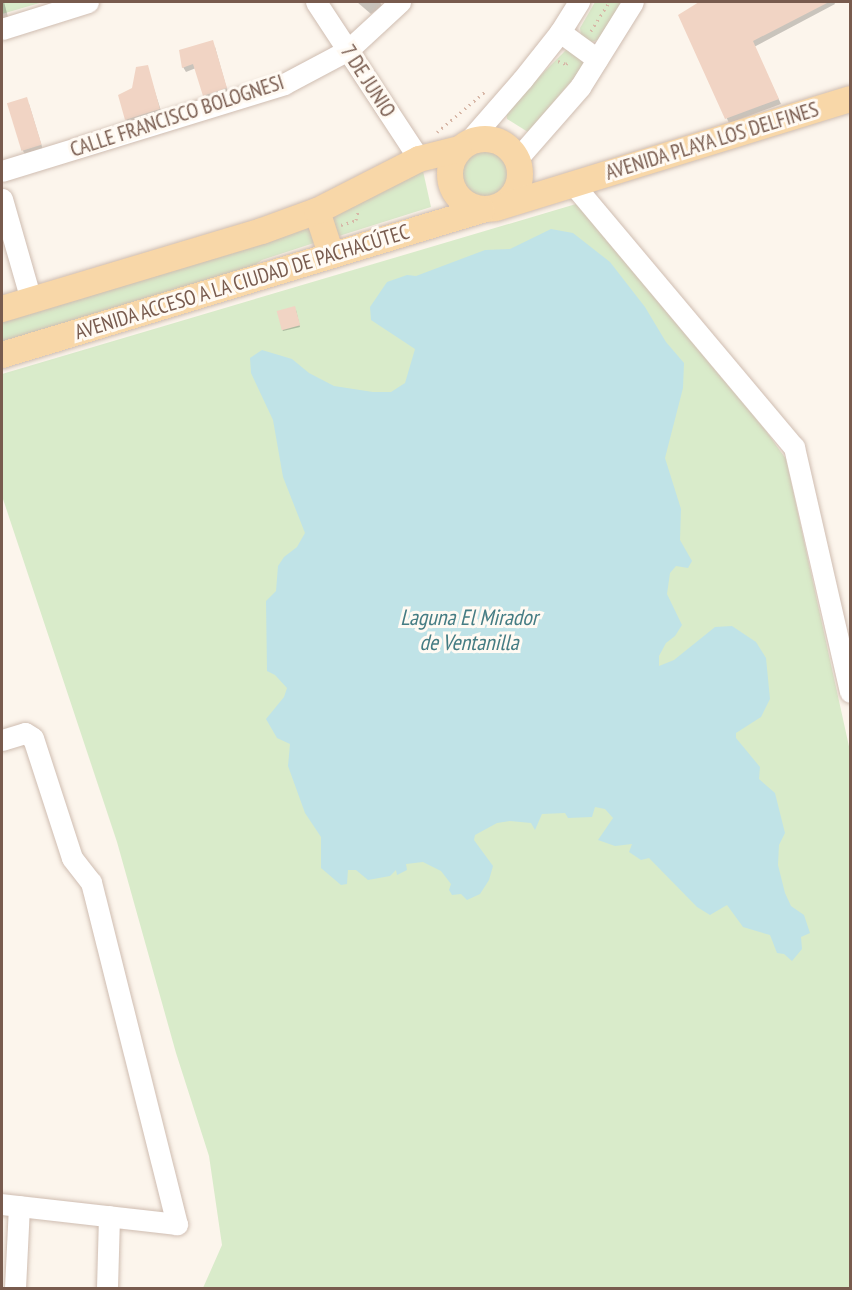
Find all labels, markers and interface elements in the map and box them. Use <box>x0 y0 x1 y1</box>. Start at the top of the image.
street label: 7 DE JUNIO <box>335 40 401 122</box>
street label: CALLE FRANCISCO BOLOGNESI <box>67 70 287 162</box>
street label: AVENIDA PLAYA LOS DELFINES <box>602 96 822 186</box>
street label: AVENIDA ACCESO A LA CIUDAD DE PACHACÚTEC <box>70 219 414 345</box>
water label: Laguna El Mirador de Ventanilla <box>400 604 538 656</box>

